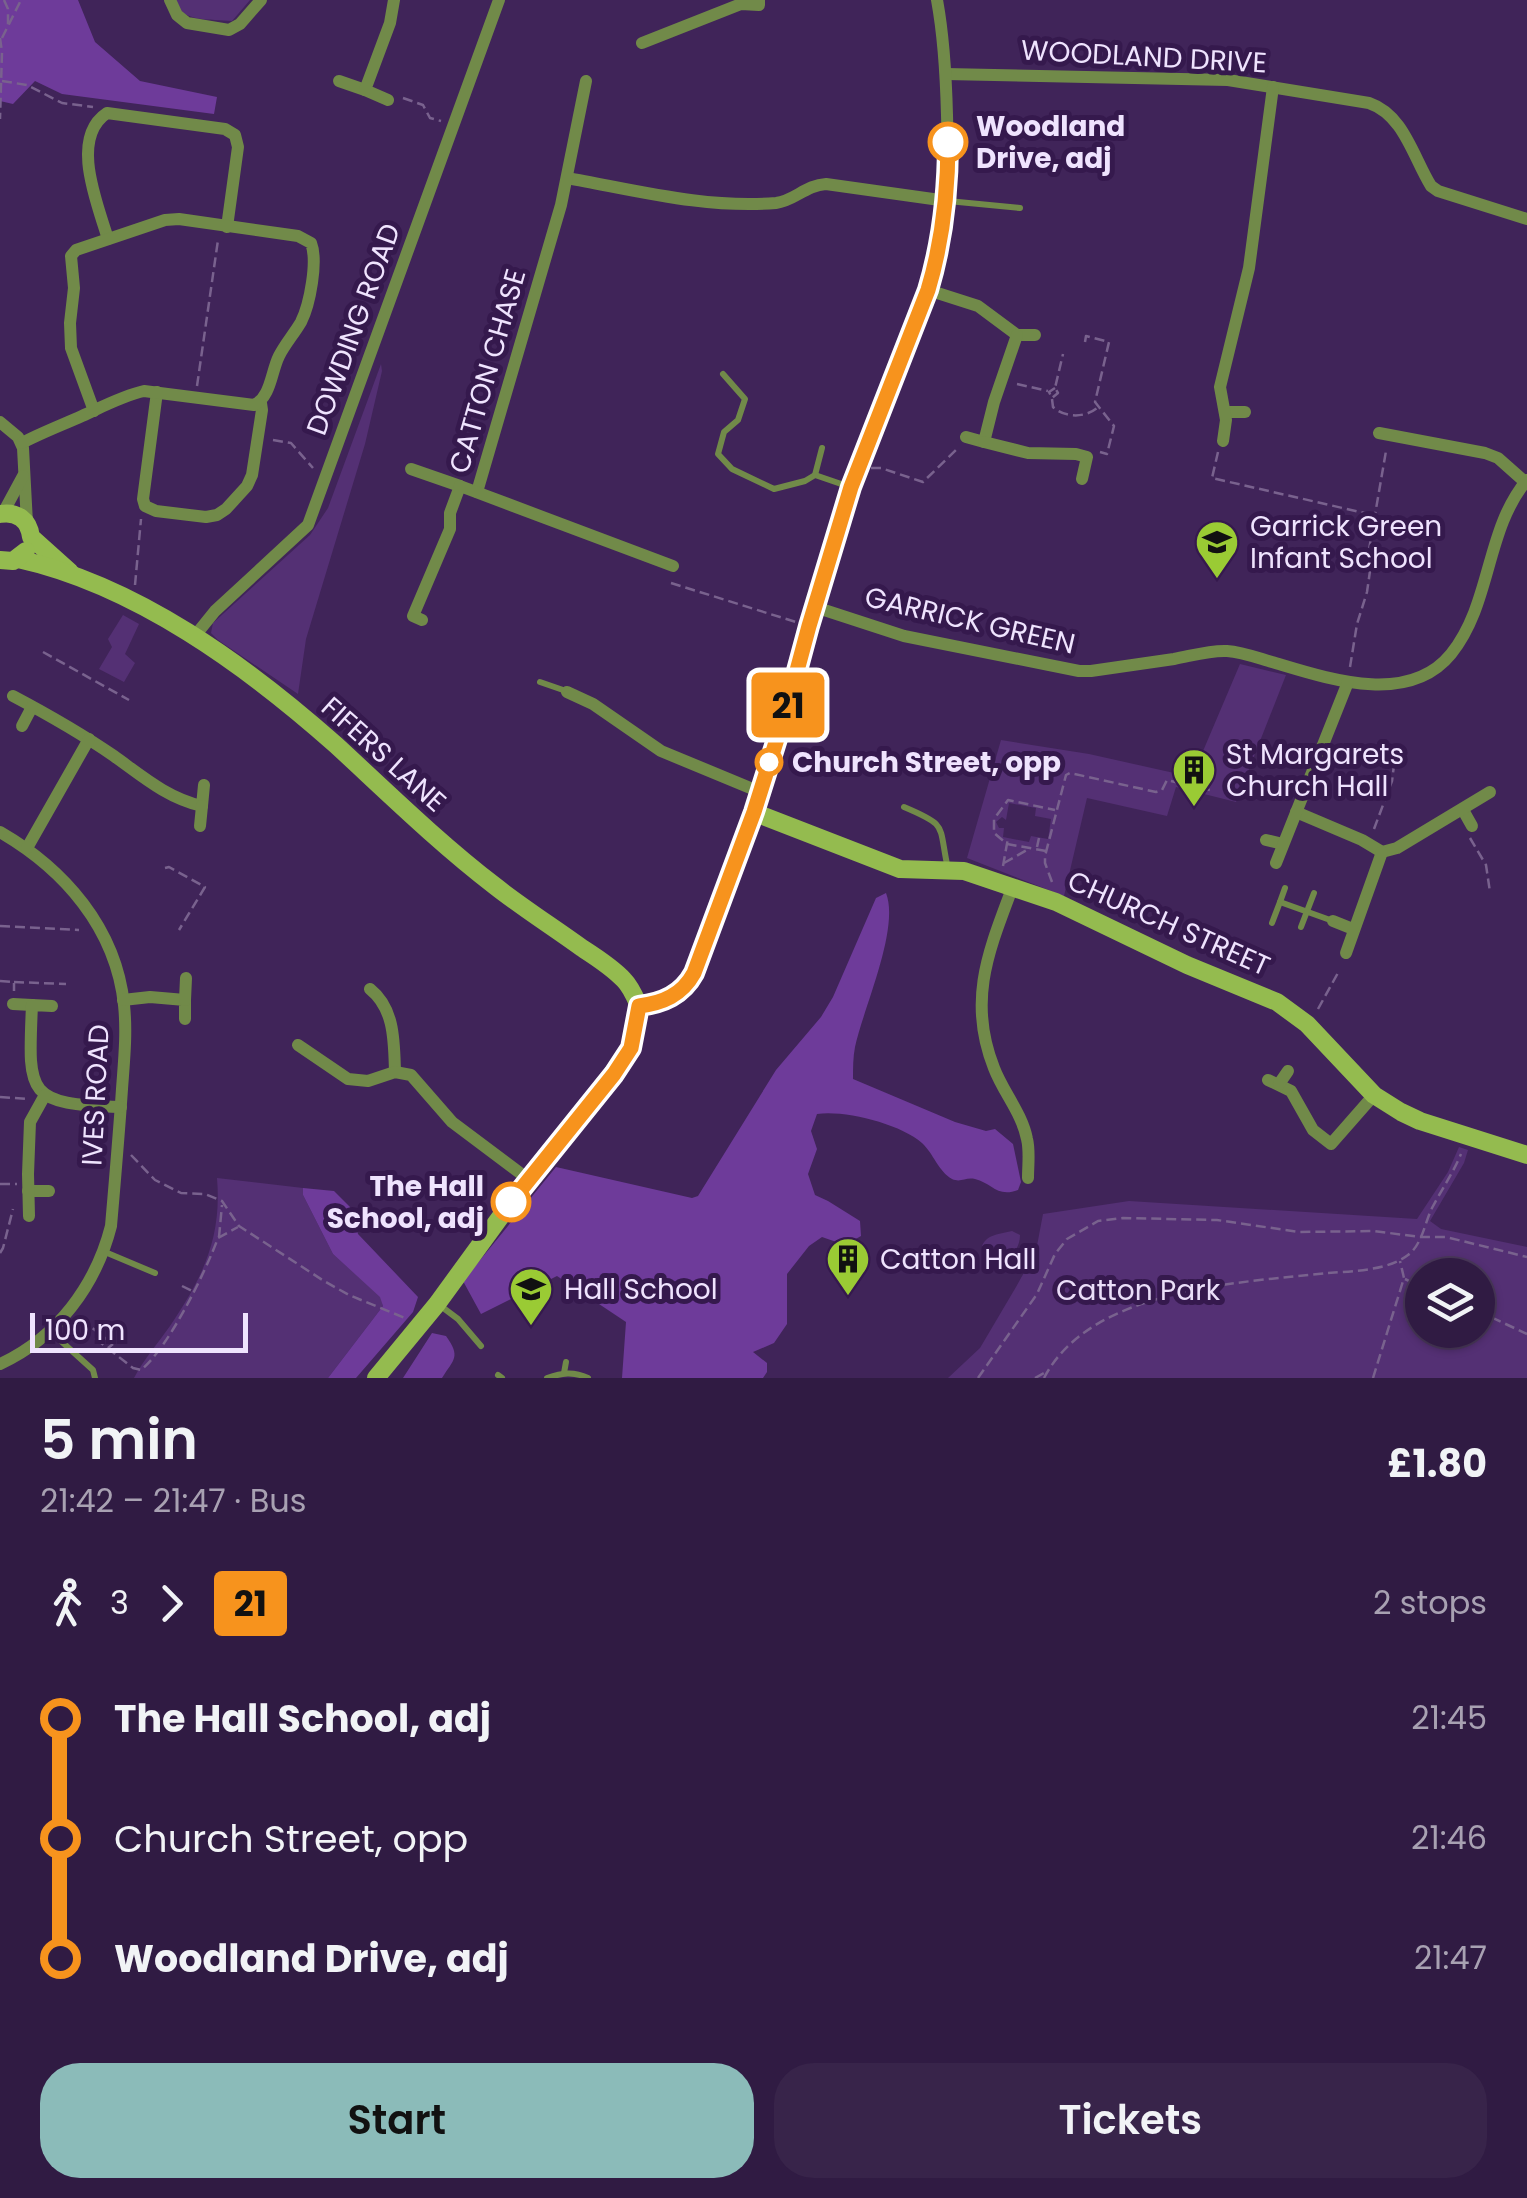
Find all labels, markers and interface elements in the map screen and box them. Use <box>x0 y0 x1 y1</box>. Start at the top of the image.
street label: WOODLAND DRIVE <box>1020 31 1268 82</box>
place label: Woodland Drive, adj <box>976 107 1125 178</box>
marker: Woodland Drive, adj <box>929 123 967 161</box>
street label: DOWDING ROAD <box>297 218 410 440</box>
street label: CATTON CHASE <box>440 265 535 478</box>
place label: Garrick Green Infant School <box>1250 507 1442 578</box>
school or university icon: Garrick Green Infant School <box>1194 519 1240 580</box>
street label: GARRICK GREEN <box>861 577 1079 664</box>
line badge: 21 <box>743 672 833 738</box>
text: 21 <box>771 681 805 730</box>
street label: FIFERS LANE <box>313 688 454 821</box>
place label: St Margarets Church Hall <box>1226 735 1404 806</box>
place label: Church Street, opp <box>792 743 1061 782</box>
building icon: St Margarets Church Hall <box>1171 747 1217 808</box>
marker: Church Street, opp <box>756 749 782 775</box>
street label: CHURCH STREET <box>1061 861 1276 986</box>
street label: IVES ROAD <box>72 1023 119 1167</box>
place label: The Hall School, adj <box>327 1167 484 1238</box>
marker: The Hall School, adj <box>492 1183 530 1221</box>
building icon: Catton Hall <box>825 1236 871 1297</box>
place label: Catton Hall <box>880 1240 1036 1279</box>
map controls <box>1405 1258 1495 1348</box>
button: layers <box>1405 1258 1495 1348</box>
school or university icon: Hall School <box>508 1266 554 1327</box>
place label: Hall School <box>564 1270 718 1309</box>
park label: Catton Park <box>1056 1271 1221 1310</box>
scale bar <box>30 1308 248 1352</box>
text: 100 m <box>45 1311 125 1350</box>
text: 5 min <box>40 1401 198 1478</box>
text: £1.80 <box>1387 1437 1487 1490</box>
text: 21:42 – 21:47 · Bus <box>40 1478 306 1523</box>
icon: walk <box>40 1576 95 1631</box>
icon: forward <box>144 1576 199 1631</box>
text: 21 <box>234 1579 267 1628</box>
text: 3 <box>110 1580 129 1625</box>
text: 2 stops <box>1373 1580 1487 1625</box>
text: The Hall School, adj <box>114 1692 491 1745</box>
text: 21:45 <box>1411 1695 1487 1740</box>
text: Church Street, opp <box>114 1812 468 1865</box>
text: 21:46 <box>1411 1815 1487 1860</box>
text: Woodland Drive, adj <box>114 1932 509 1985</box>
text: 21:47 <box>1414 1935 1487 1980</box>
button: Start <box>40 2063 754 2178</box>
button: Tickets <box>774 2063 1487 2178</box>

